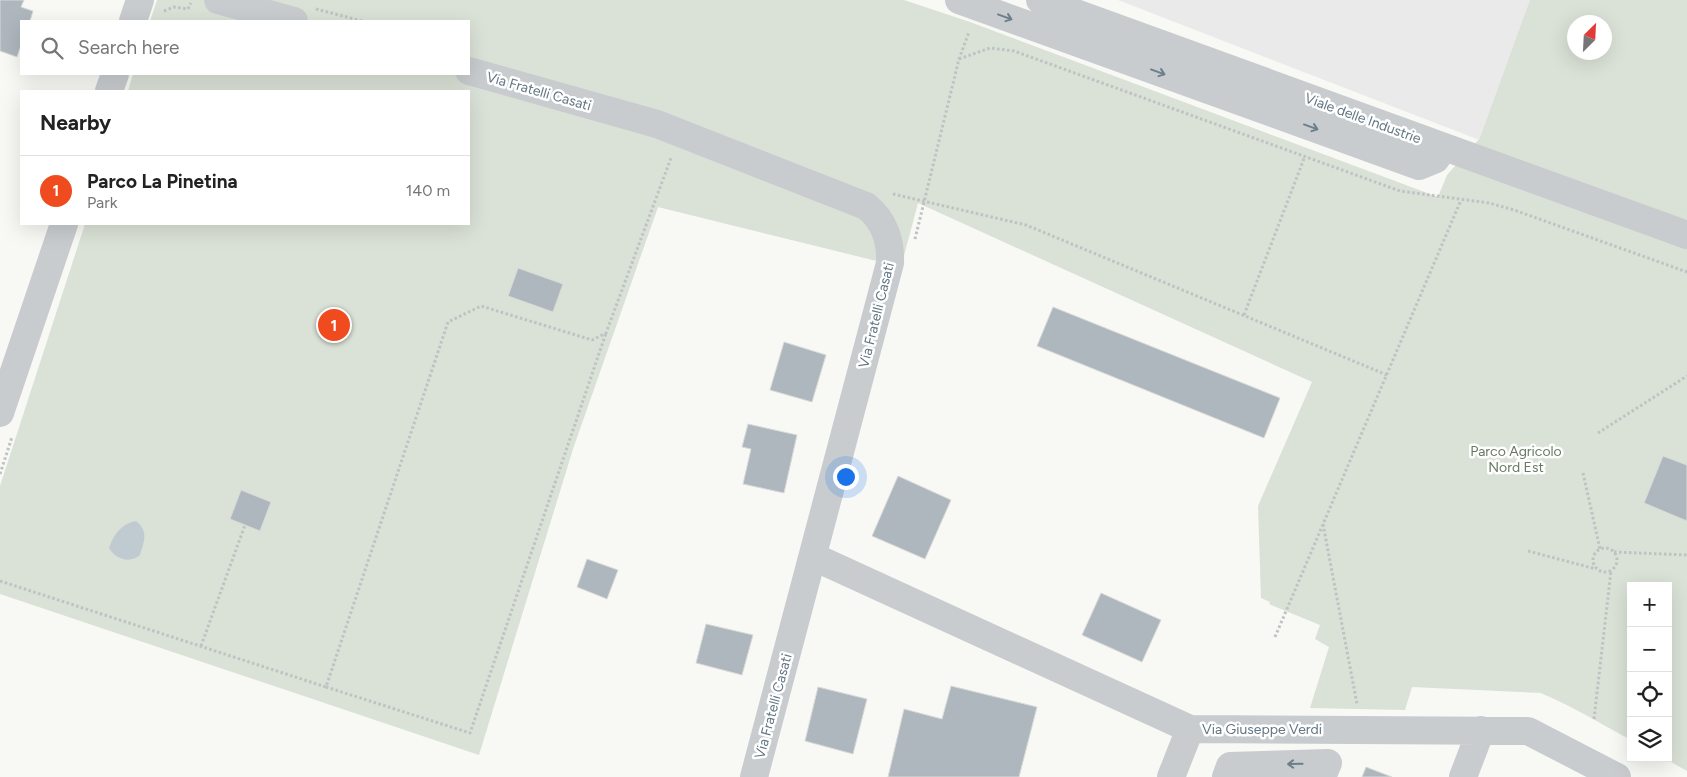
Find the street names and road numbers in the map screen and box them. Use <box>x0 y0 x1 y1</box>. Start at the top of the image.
street label: Via Fratelli Casati <box>485 68 593 115</box>
street label: Viale delle Industrie <box>1302 90 1424 148</box>
street label: Via Fratelli Casati <box>855 261 898 370</box>
street label: Via Fratelli Casati <box>751 652 796 761</box>
street label: Via Giuseppe Verdi <box>1202 721 1322 738</box>

